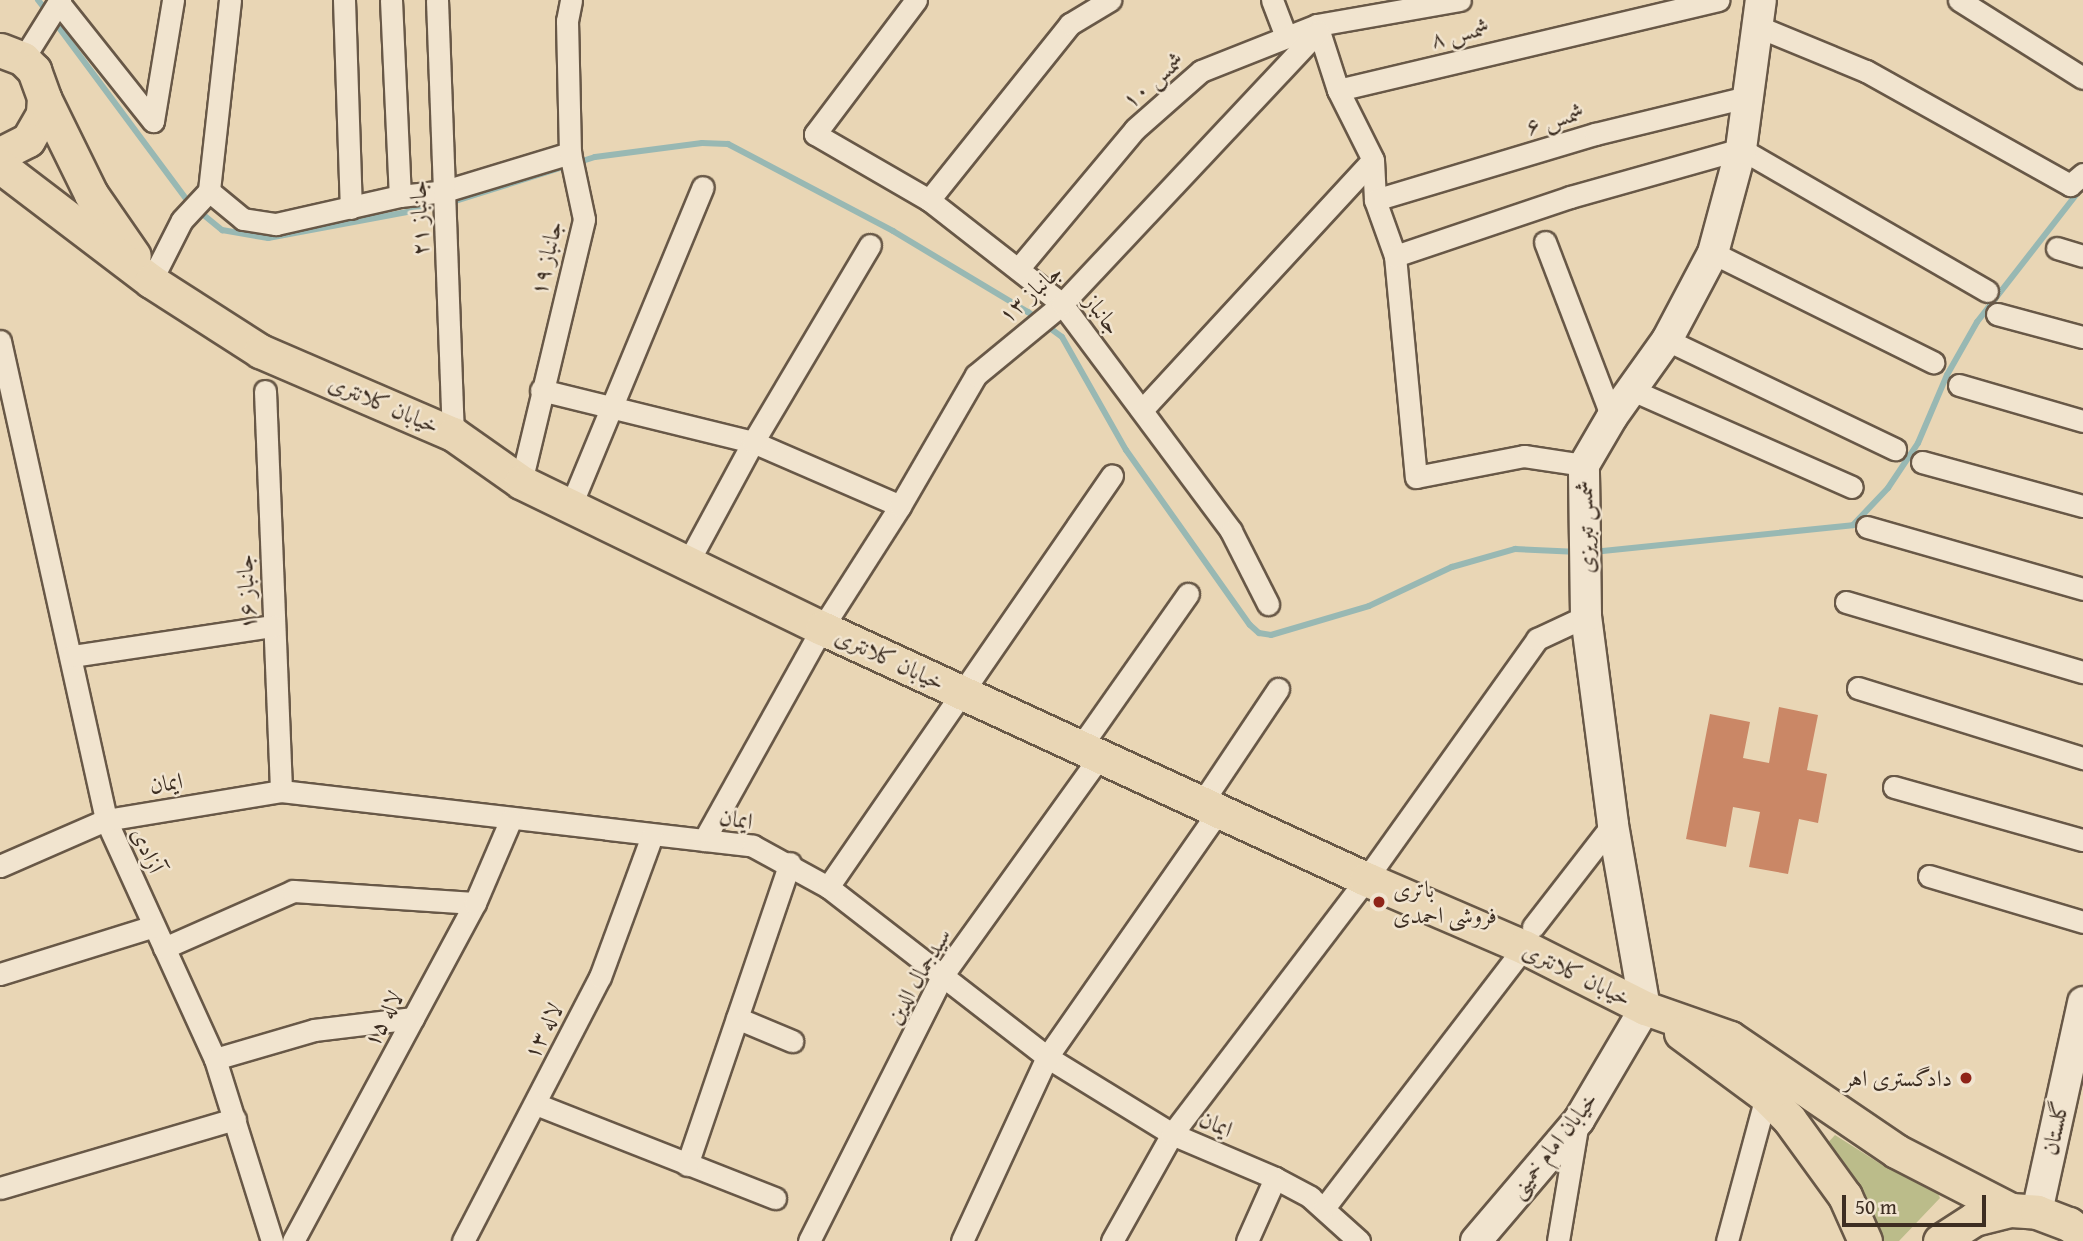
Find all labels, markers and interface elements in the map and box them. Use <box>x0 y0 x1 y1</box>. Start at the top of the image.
street label: شمس ۸ <box>1428 13 1492 53</box>
street label: شمس ۱۰ <box>1116 46 1190 114</box>
street label: شمس ۶ <box>1523 98 1587 140</box>
street label: جانباز ۲۱ <box>404 180 434 256</box>
street label: جانباز ۱۹ <box>524 218 568 298</box>
street label: جانباز ۱۳ <box>993 257 1067 329</box>
street label: جانباز <box>1079 288 1127 340</box>
street label: خیابان کلانتری <box>325 368 443 440</box>
street label: شمس تبریزی <box>1570 480 1600 574</box>
street label: جانباز ۱۶ <box>230 553 262 631</box>
street label: خیابان کلانتری <box>831 622 949 696</box>
street label: ایمان <box>147 767 185 799</box>
street label: ایمان <box>717 803 755 835</box>
street label: آزادی <box>126 823 170 877</box>
place label: باتری فروشی احمدی <box>1393 875 1497 929</box>
marker: باتری فروشی احمدی <box>1371 894 1387 910</box>
street label: سیدجمال الدین <box>879 923 957 1029</box>
street label: خیابان کلانتری <box>1518 936 1636 1012</box>
street label: لاله ۱۵ <box>357 986 409 1052</box>
street label: لاله ۱۳ <box>517 998 569 1064</box>
place label: دادگستری اهر <box>1844 1064 1952 1092</box>
marker: دادگستری اهر <box>1958 1070 1974 1086</box>
street label: خیابان امام خمینی <box>1503 1086 1603 1204</box>
street label: گلستان <box>2036 1098 2074 1158</box>
street label: ایمان <box>1195 1105 1237 1143</box>
scale bar <box>1845 1182 1988 1226</box>
text: 50 m <box>1855 1191 1897 1222</box>

